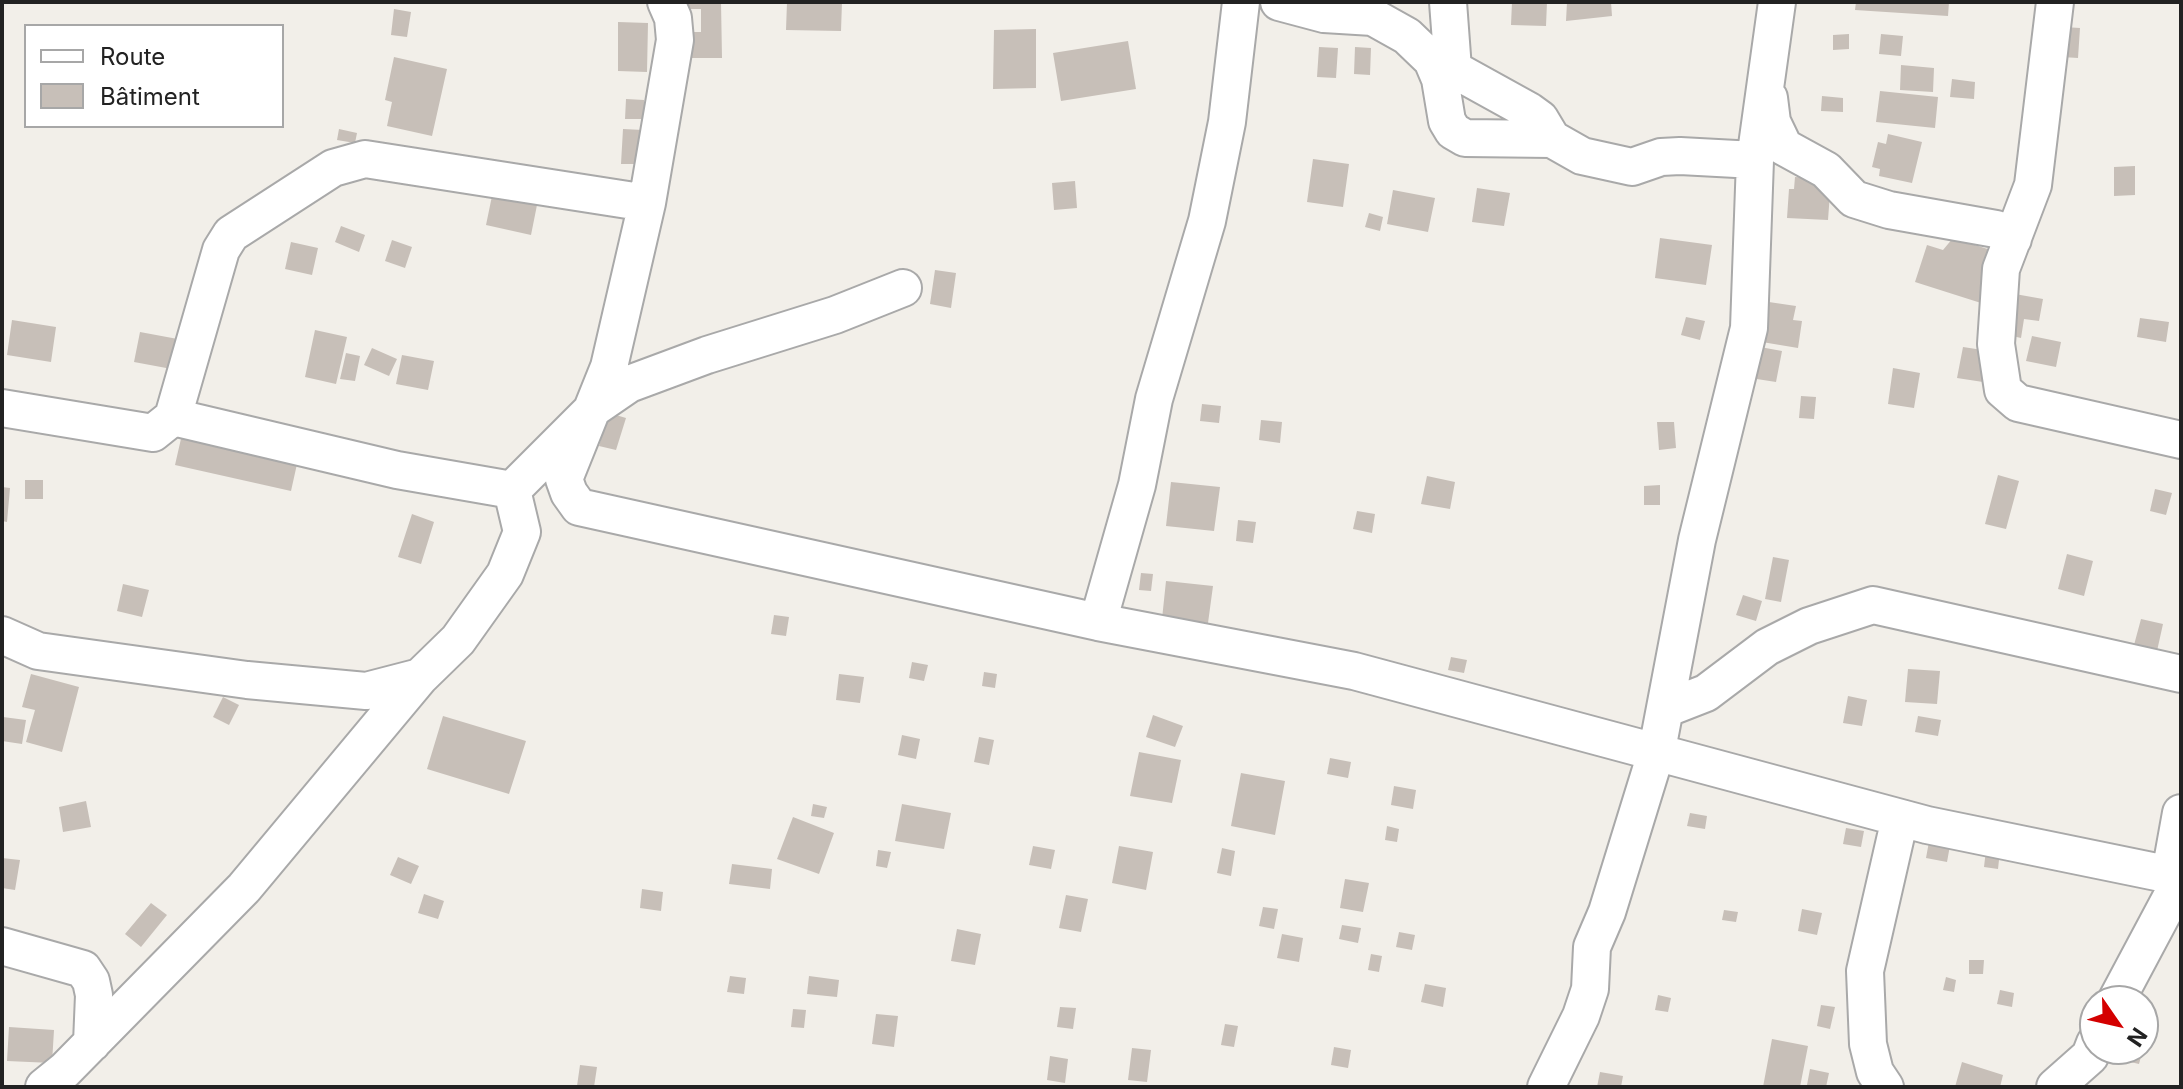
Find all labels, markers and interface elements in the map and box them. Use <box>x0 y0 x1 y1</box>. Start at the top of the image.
legend <box>24 24 284 128</box>
text: Route <box>100 42 165 71</box>
text: Bâtiment <box>100 82 200 111</box>
north arrow <box>2079 985 2159 1065</box>
text: N <box>2122 1023 2153 1052</box>

